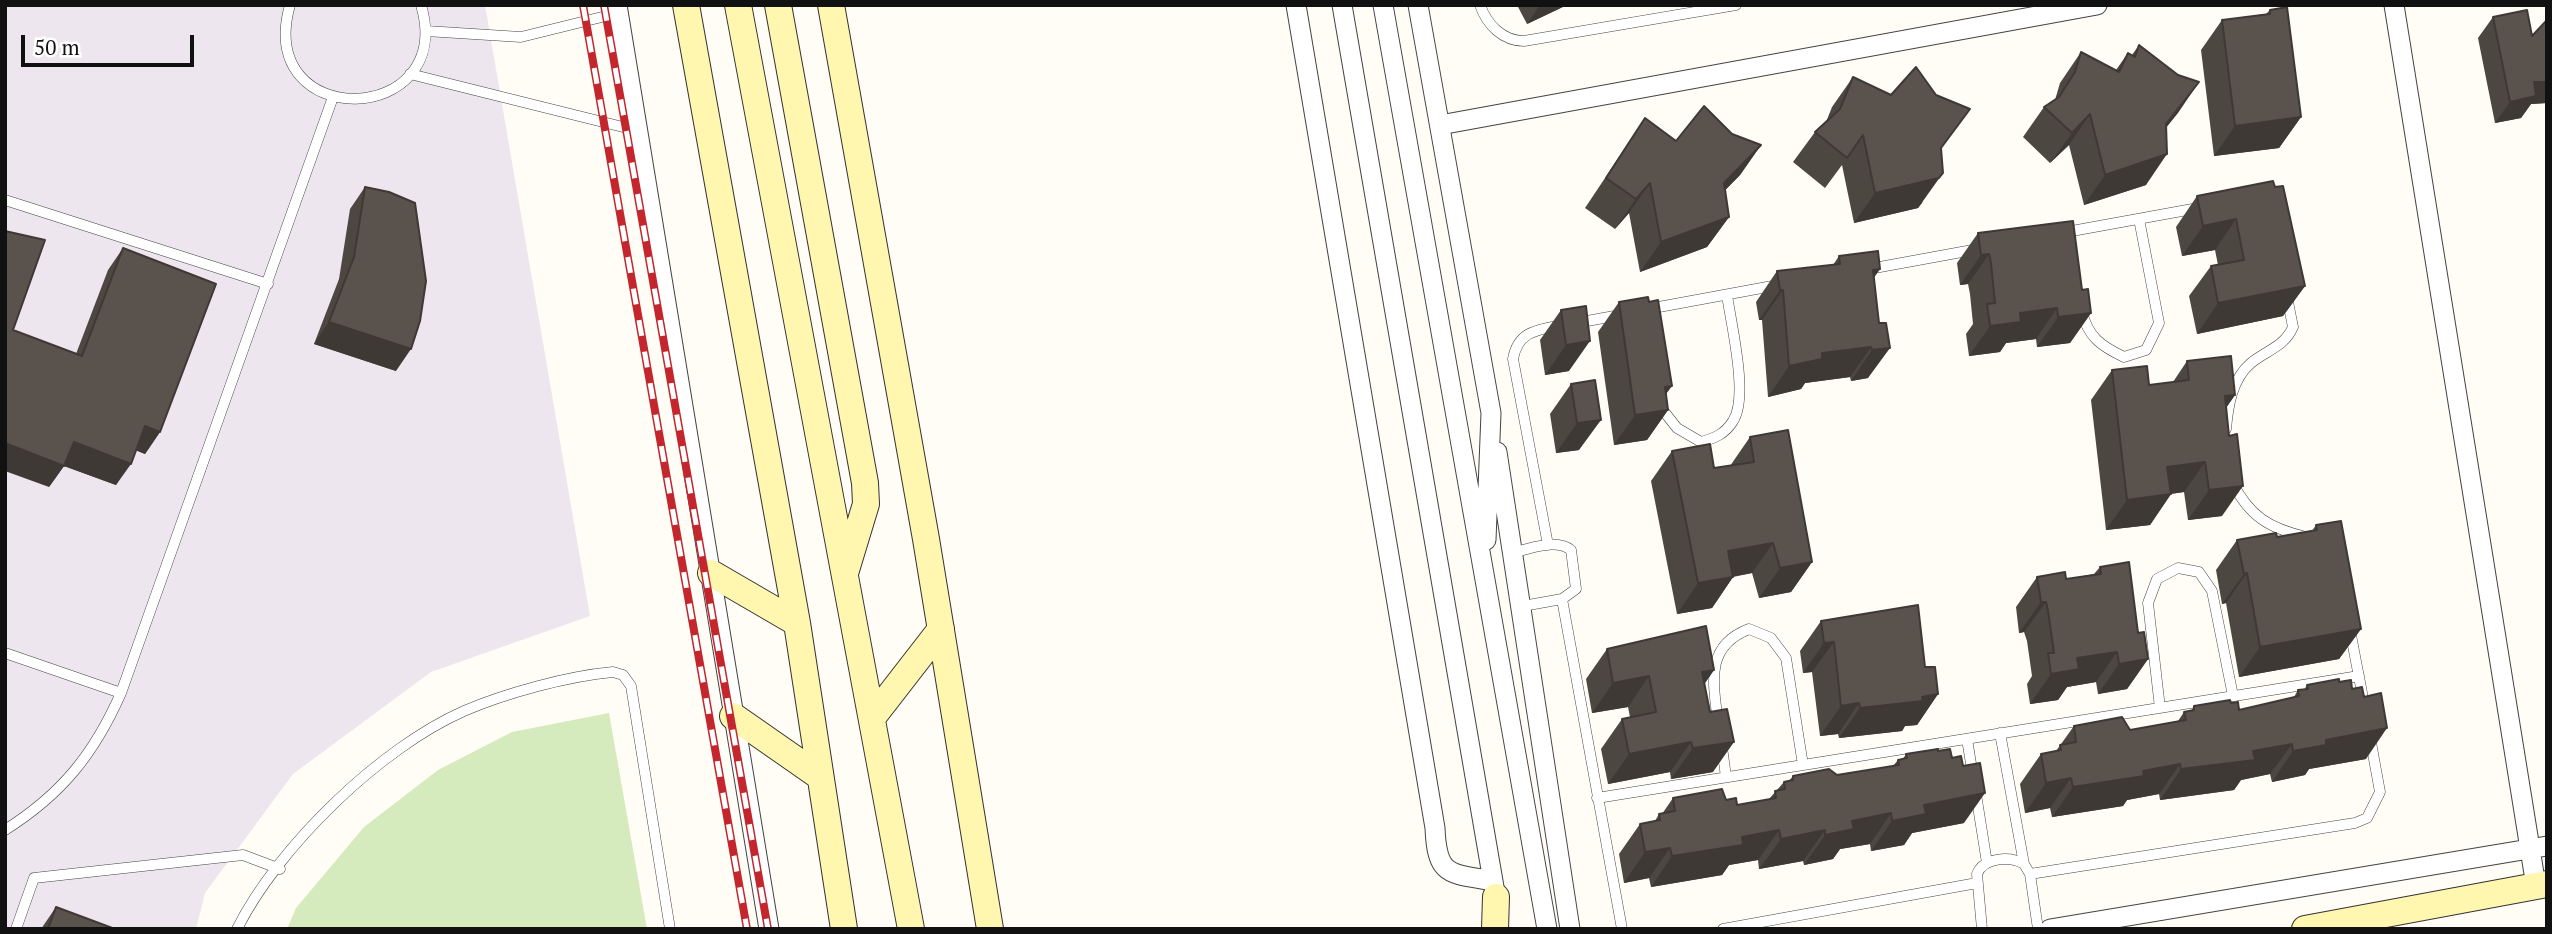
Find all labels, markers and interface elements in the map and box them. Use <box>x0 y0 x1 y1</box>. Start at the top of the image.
scale bar <box>24 21 198 65</box>
text: 50 m <box>34 33 80 61</box>

